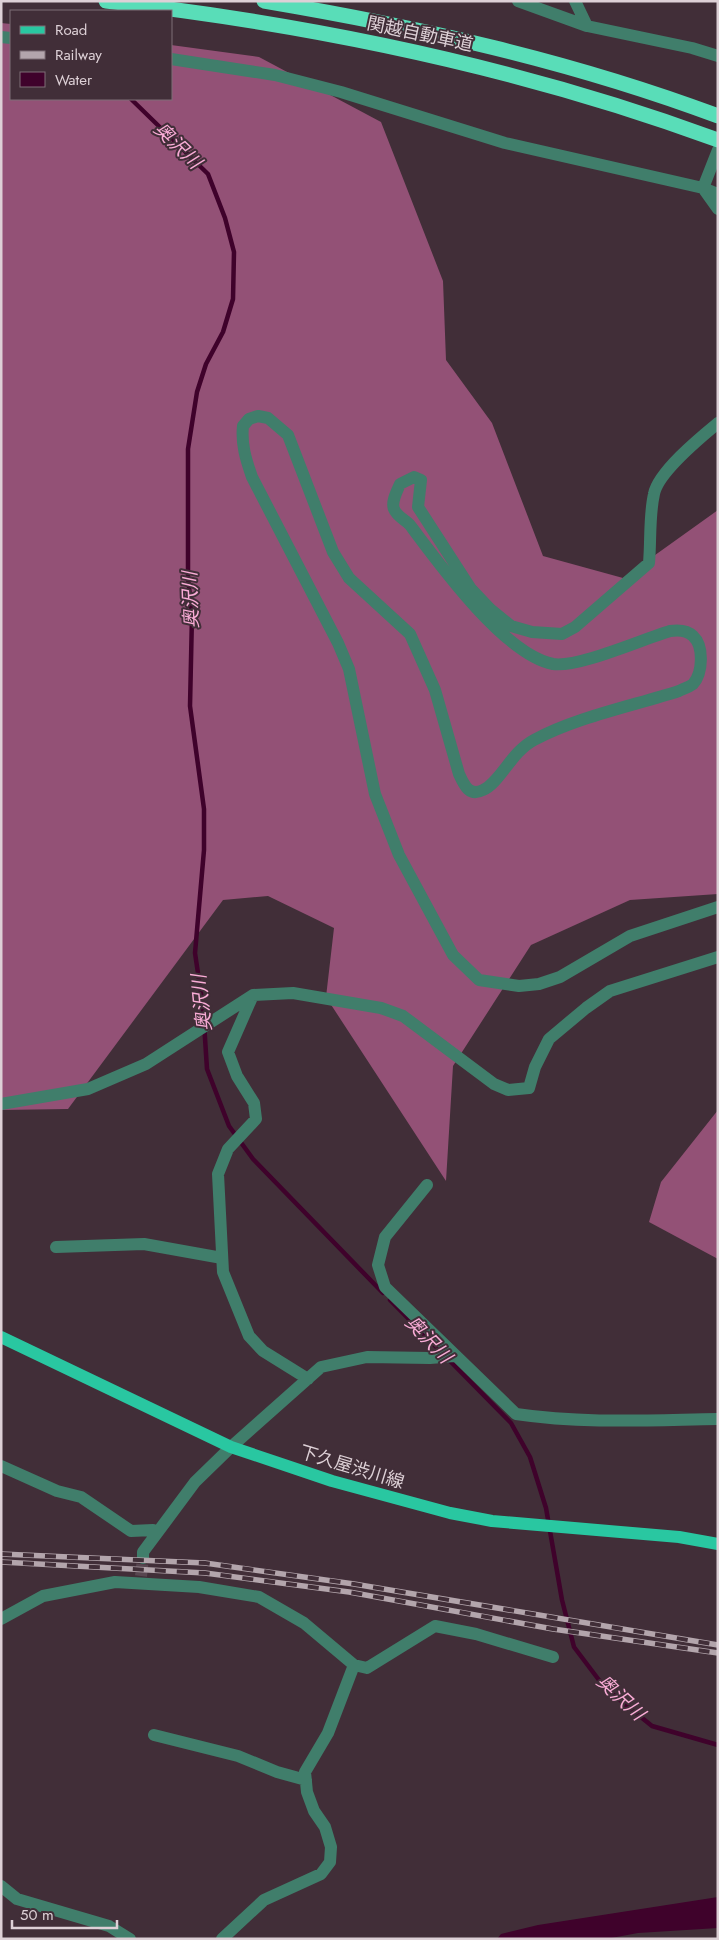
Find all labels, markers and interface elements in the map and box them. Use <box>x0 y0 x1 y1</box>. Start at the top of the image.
legend <box>10 10 172 100</box>
street label: 関越自動車道 <box>364 10 476 58</box>
text: Road <box>55 19 87 41</box>
text: Railway <box>55 44 102 66</box>
text: Water <box>55 69 93 91</box>
water label: 奥沢川 <box>148 116 209 176</box>
water label: 奥沢川 <box>176 569 205 629</box>
water label: 奥沢川 <box>185 971 218 1033</box>
water label: 奥沢川 <box>399 1309 460 1371</box>
street label: 下久屋渋川線 <box>297 1439 407 1495</box>
water label: 奥沢川 <box>591 1668 652 1728</box>
scale bar <box>12 1898 118 1930</box>
text: 50 m <box>20 1904 54 1926</box>

